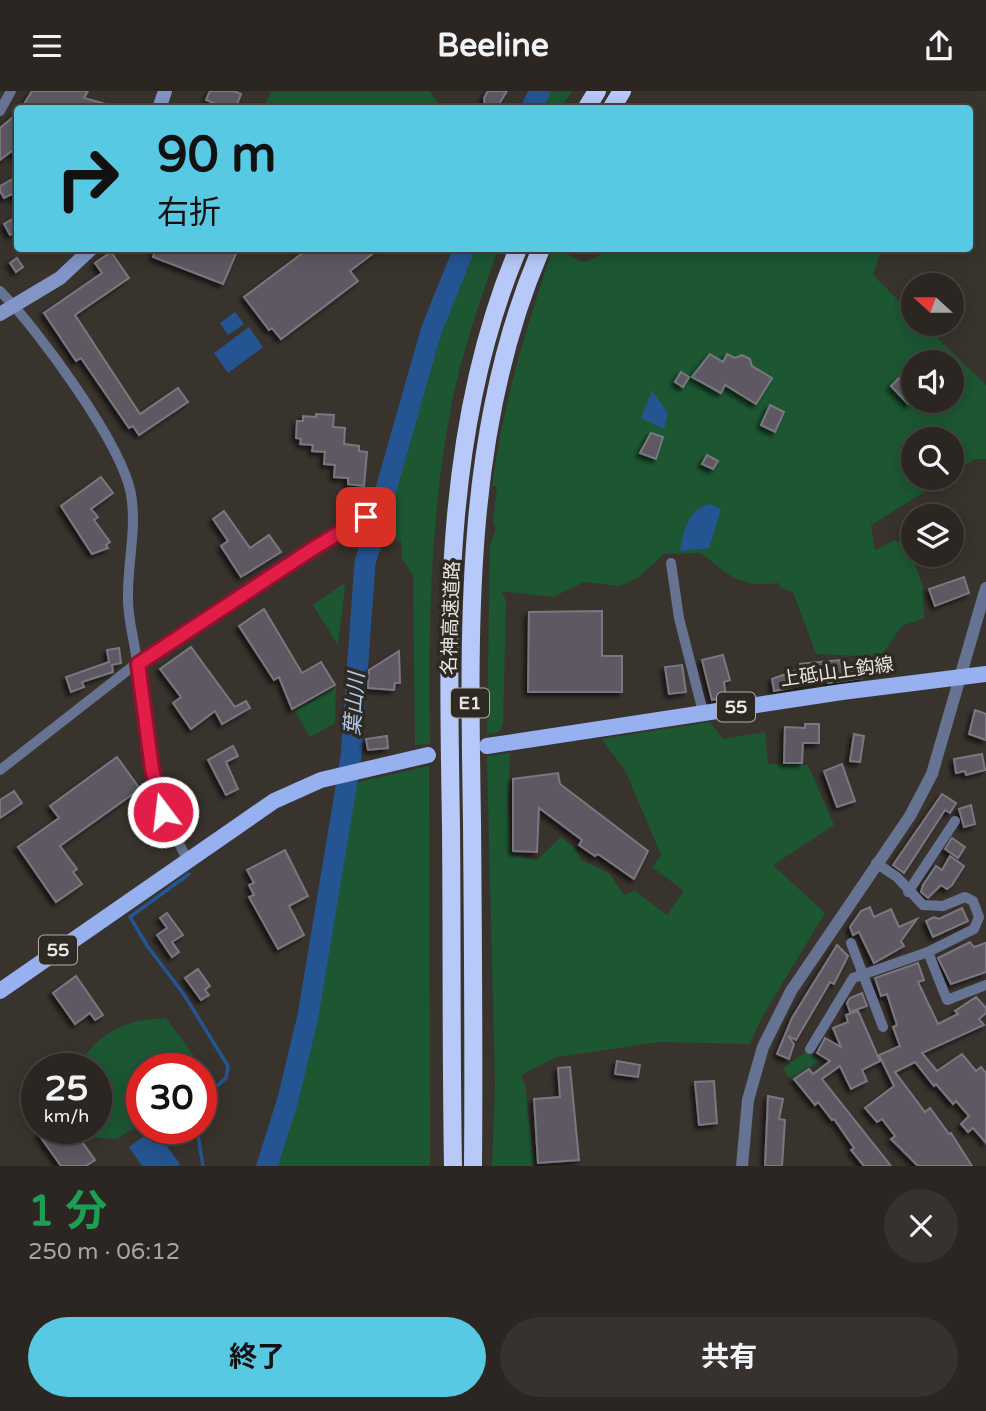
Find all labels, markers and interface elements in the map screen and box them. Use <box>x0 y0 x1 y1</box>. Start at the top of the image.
icon: menu <box>28 27 66 65</box>
text: Beeline <box>437 27 549 65</box>
icon: share <box>920 27 958 65</box>
text: 90 m <box>157 126 276 185</box>
icon: right <box>42 133 133 224</box>
text: 右折 <box>157 194 221 232</box>
north arrow <box>901 273 964 336</box>
map controls <box>901 273 964 567</box>
button: sound <box>901 350 964 413</box>
button: search <box>901 427 964 490</box>
pin <box>336 487 396 547</box>
icon: arrive <box>347 498 385 536</box>
button: layers <box>901 504 964 567</box>
street label: 名神高速道路 <box>438 561 464 675</box>
street label: 上砥山上鈎線 <box>779 653 895 691</box>
water label: 葉山川 <box>340 670 370 736</box>
road number: E1 <box>451 689 489 717</box>
road number: 55 <box>717 693 755 721</box>
position arrow <box>126 775 200 849</box>
road number: 55 <box>39 935 77 965</box>
speed limit sign: 30 <box>126 1053 217 1144</box>
text: 25 <box>45 1068 88 1110</box>
text: km/h <box>44 1105 89 1127</box>
text: 1 分 <box>28 1186 107 1237</box>
button: close <box>884 1189 958 1263</box>
text: 250 m · 06:12 <box>28 1238 180 1266</box>
button: 終了 <box>28 1317 486 1397</box>
button: 共有 <box>500 1317 958 1397</box>

